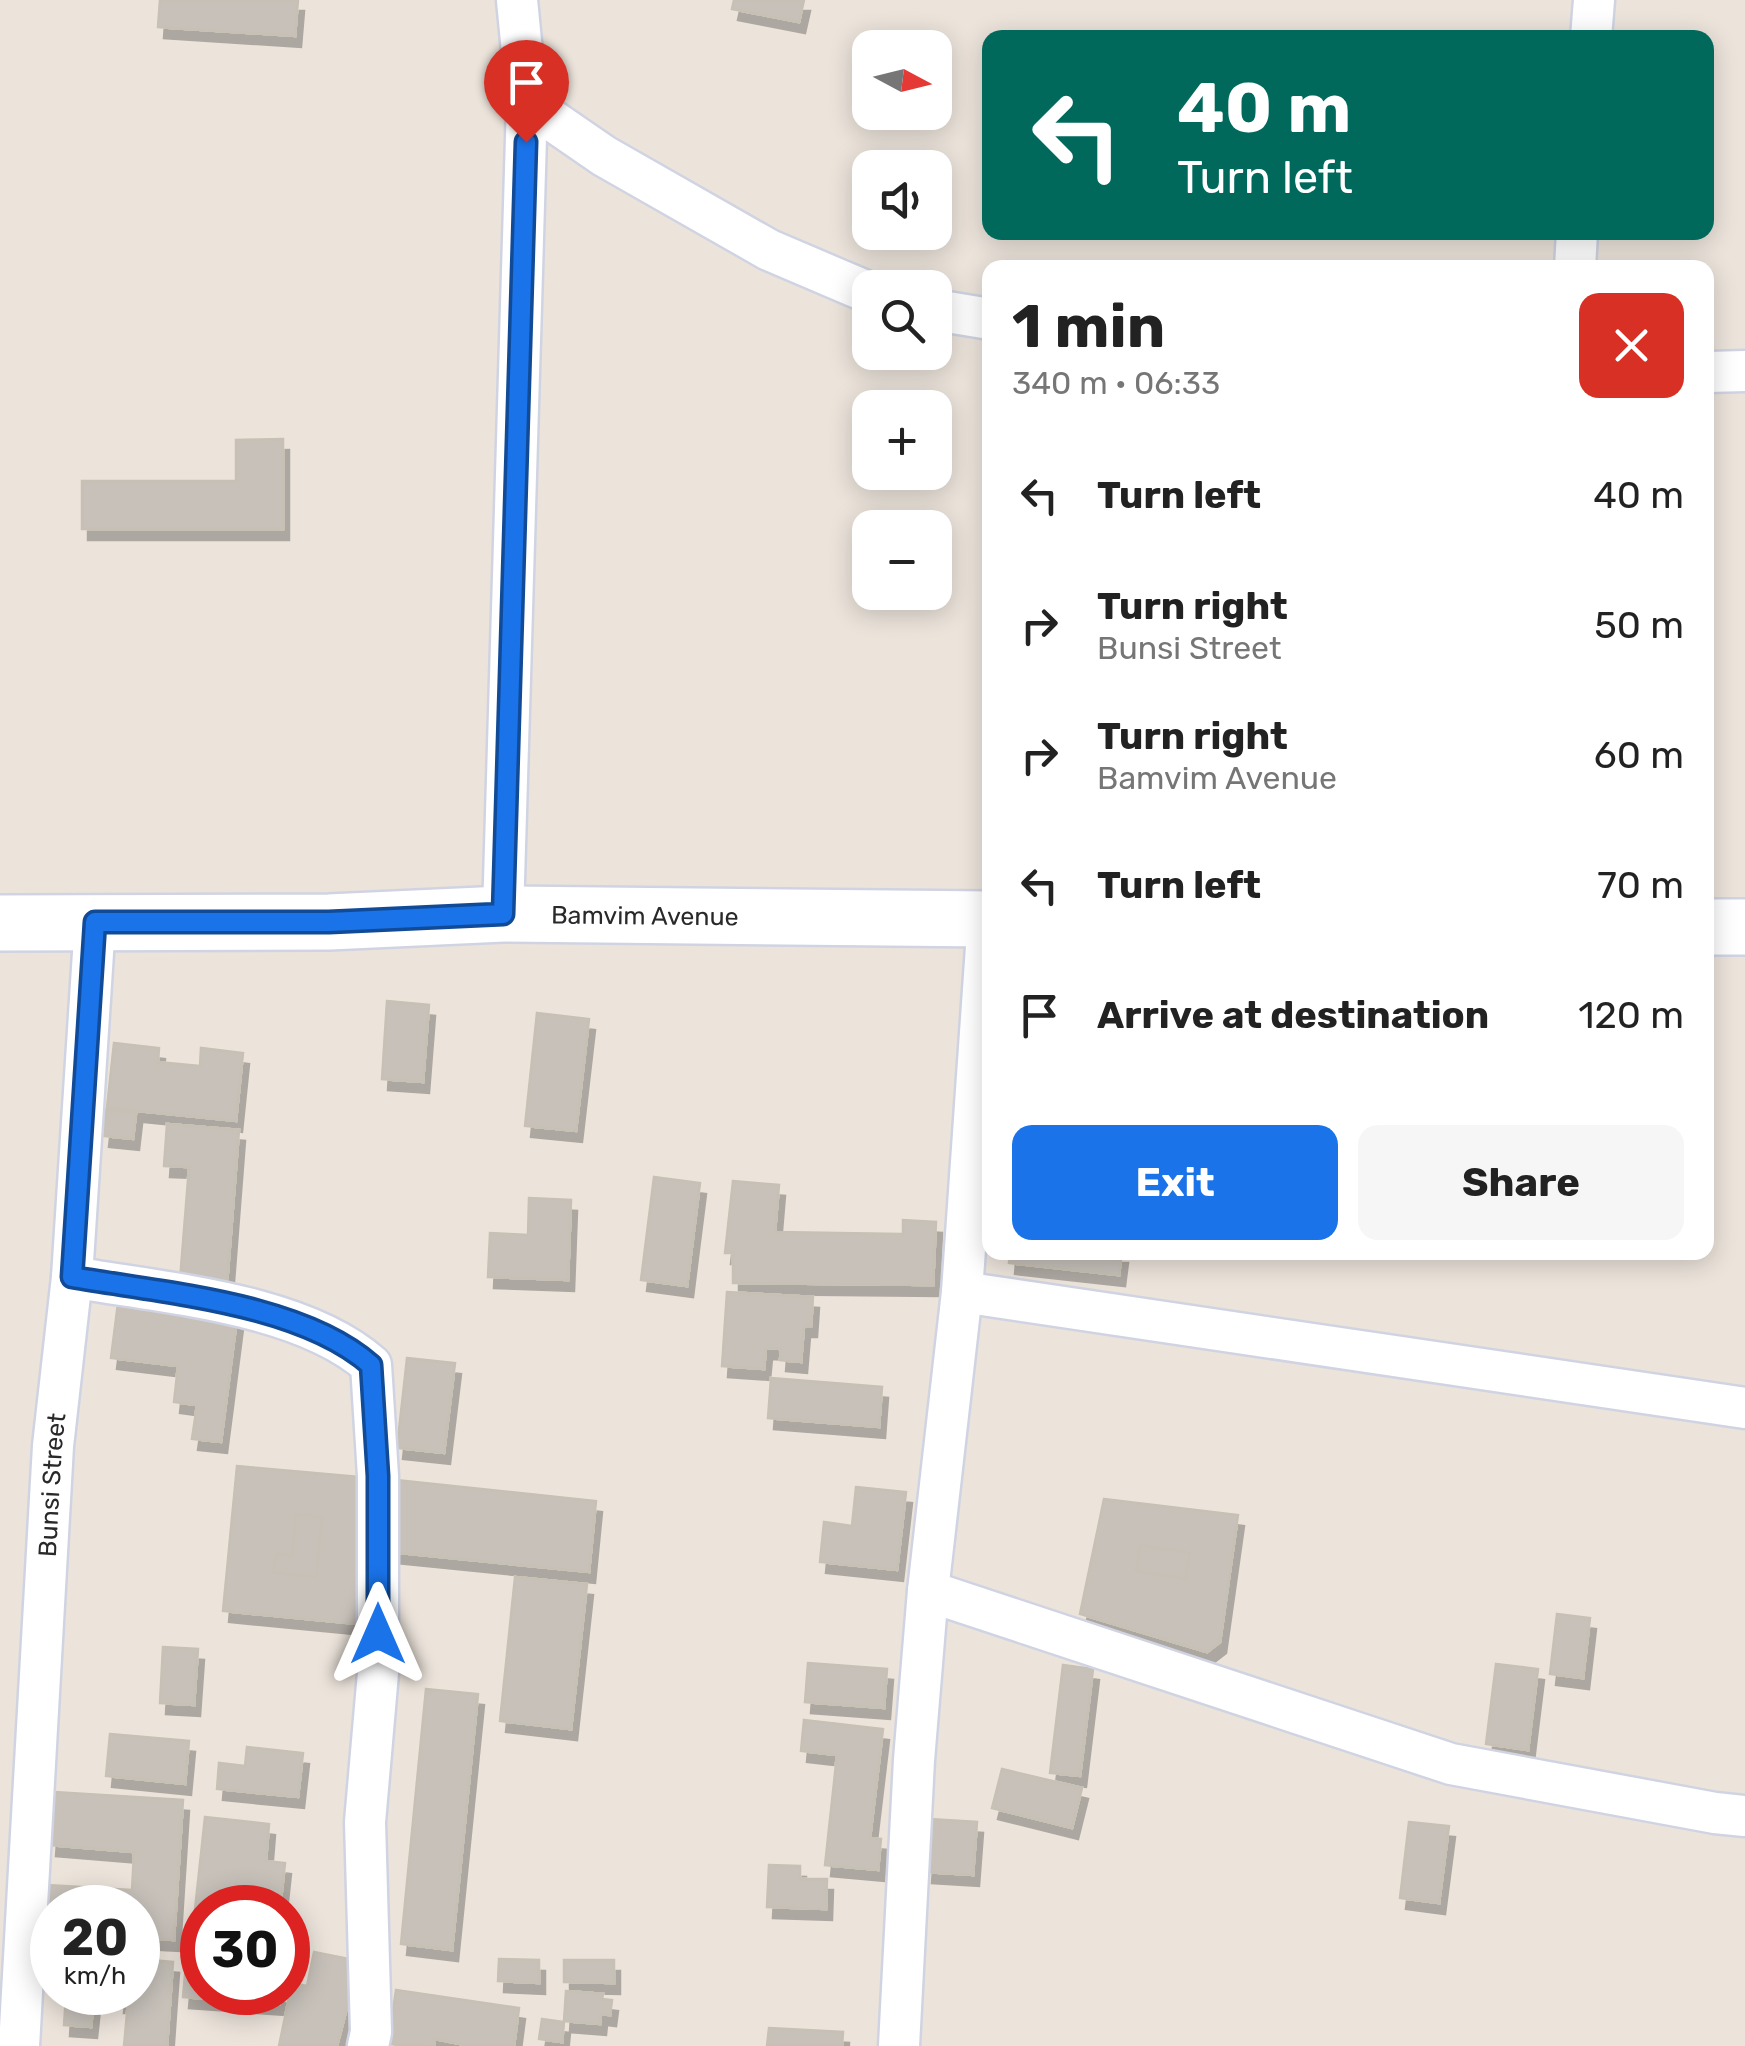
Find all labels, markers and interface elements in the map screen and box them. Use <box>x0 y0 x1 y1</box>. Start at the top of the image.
north arrow <box>852 30 952 130</box>
map controls <box>852 30 952 610</box>
pin <box>484 40 569 143</box>
icon: arrive <box>499 55 554 110</box>
text: 40 m <box>1177 67 1351 150</box>
icon: left <box>1012 70 1142 200</box>
button: sound <box>852 150 952 250</box>
text: Turn left <box>1177 151 1353 204</box>
button: search <box>852 270 952 370</box>
text: 1 min <box>1012 291 1165 362</box>
button: close <box>1579 293 1684 398</box>
text: 340 m · 06:33 <box>1012 364 1220 402</box>
button: + <box>852 390 952 490</box>
icon: left <box>1012 468 1067 523</box>
text: Turn left <box>1097 472 1261 518</box>
text: 40 m <box>1593 472 1684 518</box>
button: − <box>852 510 952 610</box>
text: Turn right <box>1097 583 1288 629</box>
icon: right <box>1012 598 1067 653</box>
text: 50 m <box>1594 602 1684 648</box>
text: Bunsi Street <box>1097 629 1281 667</box>
text: Turn right <box>1097 713 1288 759</box>
icon: right <box>1012 728 1067 783</box>
text: 60 m <box>1594 732 1684 778</box>
text: Bamvim Avenue <box>1097 759 1337 797</box>
icon: left <box>1012 858 1067 913</box>
text: Turn left <box>1097 862 1261 908</box>
text: 70 m <box>1597 862 1684 908</box>
street label: Bamvim Avenue <box>551 900 739 931</box>
icon: arrive <box>1012 988 1067 1043</box>
text: Arrive at destination <box>1097 992 1489 1038</box>
text: 120 m <box>1578 992 1684 1038</box>
button: Exit <box>1012 1125 1338 1240</box>
button: Share <box>1358 1125 1684 1240</box>
street label: Bunsi Street <box>33 1411 72 1558</box>
position arrow <box>326 1582 430 1686</box>
speed limit sign: 30 <box>180 1885 310 2015</box>
text: 20 <box>62 1908 128 1968</box>
text: km/h <box>64 1961 126 1990</box>

